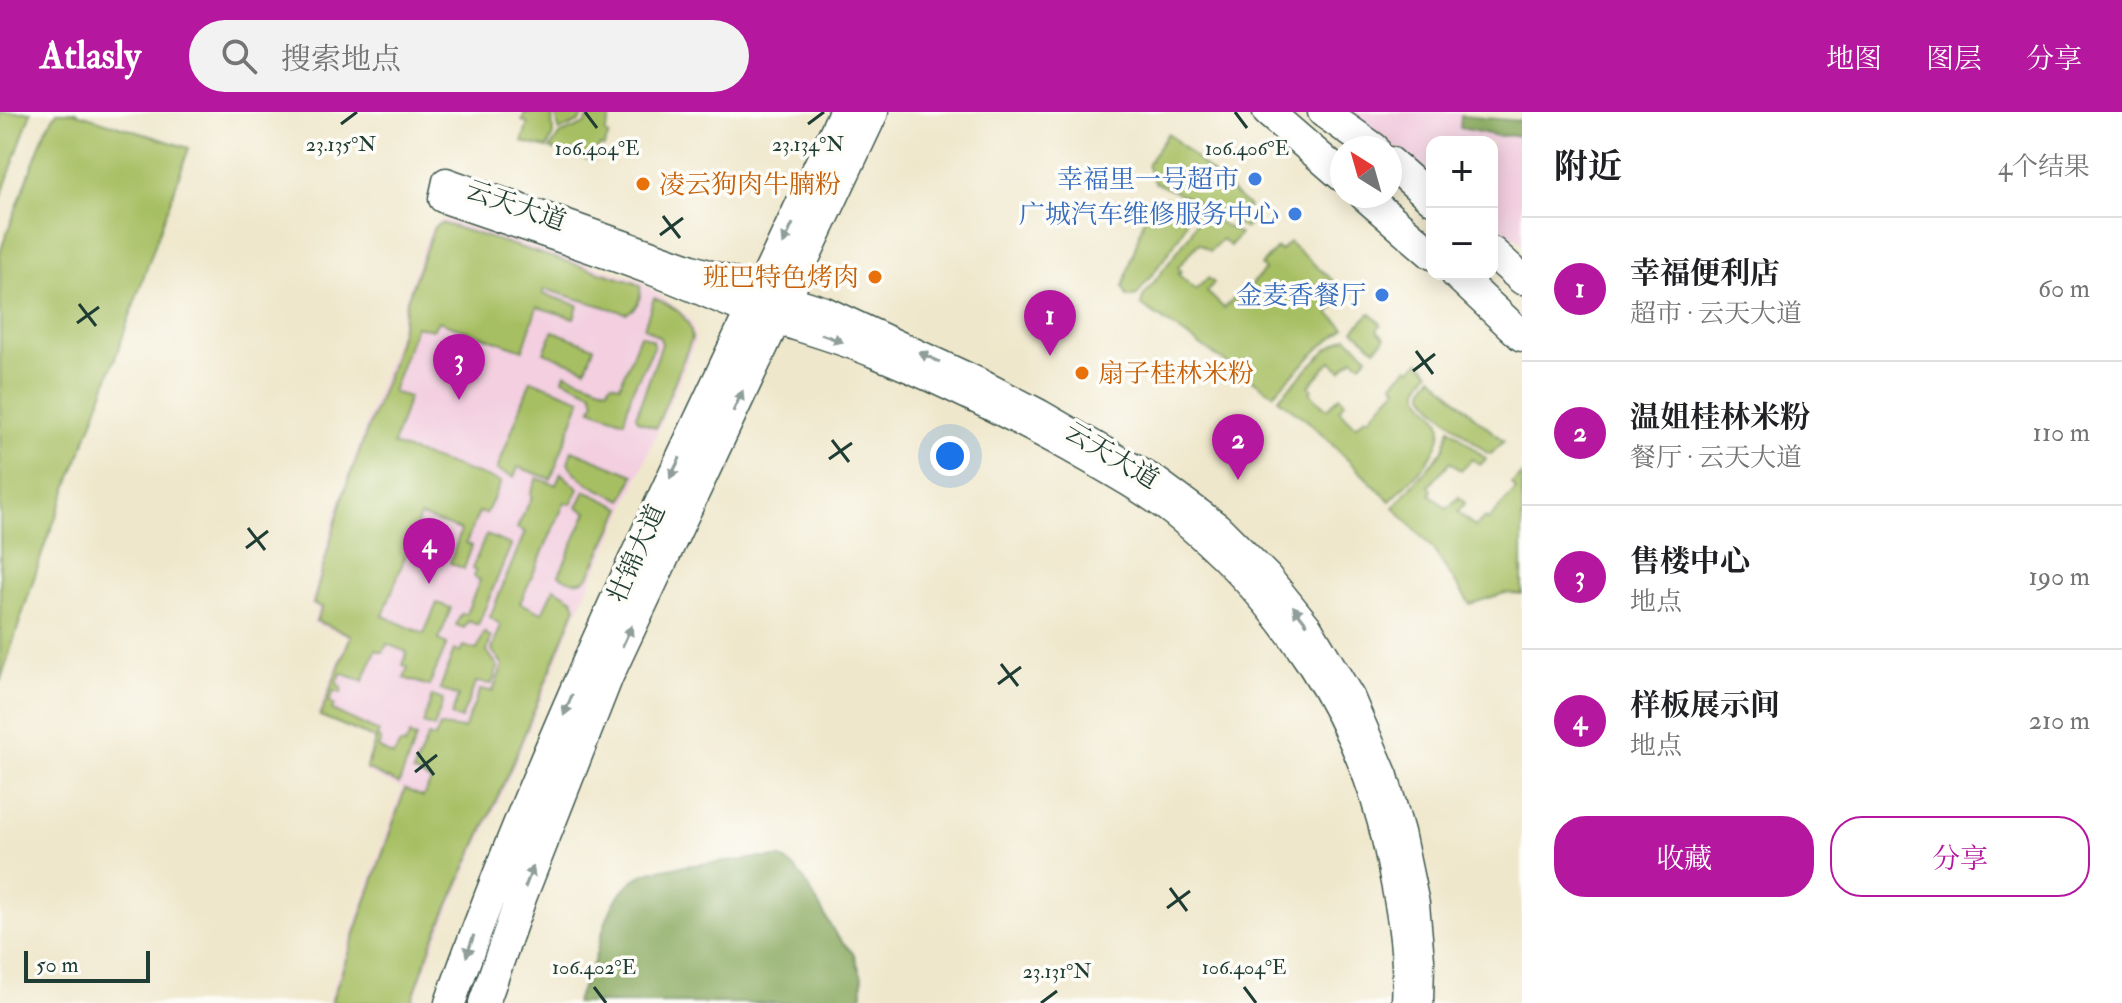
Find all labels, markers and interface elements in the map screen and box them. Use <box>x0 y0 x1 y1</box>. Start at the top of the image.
search box <box>189 20 749 92</box>
text: Atlasly <box>40 32 141 80</box>
icon: search <box>217 34 261 78</box>
text: 搜索地点 <box>281 41 401 78</box>
text: 地图 <box>1826 42 1882 77</box>
text: 图层 <box>1926 42 1982 77</box>
text: 分享 <box>2026 42 2082 77</box>
text: 23.135°N <box>306 132 376 157</box>
text: 23.134°N <box>772 132 844 157</box>
text: 106.404°E <box>555 136 639 161</box>
text: 106.406°E <box>1205 136 1289 161</box>
north arrow <box>1330 136 1402 208</box>
map controls <box>1426 136 1498 280</box>
button: + <box>1426 136 1498 208</box>
text: 附近 <box>1554 146 1622 189</box>
text: 4个结果 <box>1998 151 2090 183</box>
place label: 幸福里一号超市 <box>1057 164 1239 196</box>
place label: 凌云狗肉牛腩粉 <box>659 169 841 201</box>
marker: 幸福里一号超市 <box>1246 170 1264 188</box>
street label: 云天大道 <box>461 174 570 238</box>
marker: 凌云狗肉牛腩粉 <box>634 175 652 193</box>
place label: 广城汽车维修服务中心 <box>1019 199 1279 231</box>
marker: 广城汽车维修服务中心 <box>1286 205 1304 223</box>
button: − <box>1426 208 1498 280</box>
one-way arrow <box>781 222 795 245</box>
text: 幸福便利店 <box>1630 255 1780 292</box>
place label: 班巴特色烤肉 <box>703 262 859 294</box>
marker: 班巴特色烤肉 <box>866 268 884 286</box>
text: 1 <box>1575 273 1585 305</box>
text: 60 m <box>2038 273 2090 305</box>
place label: 金麦香餐厅 <box>1236 280 1366 312</box>
marker: 金麦香餐厅 <box>1373 286 1391 304</box>
pin: 1 <box>1024 290 1076 356</box>
text: 超市 · 云天大道 <box>1630 298 1802 330</box>
one-way arrow <box>820 332 844 345</box>
pin: 3 <box>433 334 485 400</box>
one-way arrow <box>918 351 941 364</box>
place label: 扇子桂林米粉 <box>1098 358 1254 390</box>
marker: 扇子桂林米粉 <box>1073 364 1091 382</box>
one-way arrow <box>731 389 745 413</box>
text: 温姐桂林米粉 <box>1630 399 1810 436</box>
pin: 2 <box>1212 414 1264 480</box>
street label: 云天大道 <box>1059 415 1164 496</box>
text: 2 <box>1573 417 1587 449</box>
text: 110 m <box>2033 417 2090 449</box>
your location <box>930 436 970 476</box>
text: 餐厅 · 云天大道 <box>1630 442 1802 474</box>
one-way arrow <box>668 456 682 479</box>
street label: 壮锦大道 <box>601 499 673 607</box>
pin: 4 <box>403 518 455 584</box>
text: 售楼中心 <box>1630 543 1750 580</box>
text: 3 <box>1575 561 1585 593</box>
text: 190 m <box>2029 561 2090 593</box>
text: 地点 <box>1630 586 1682 618</box>
one-way arrow <box>1292 605 1308 625</box>
one-way arrow <box>620 624 634 648</box>
text: 样板展示间 <box>1630 687 1780 724</box>
one-way arrow <box>562 693 575 717</box>
text: 4 <box>1573 705 1587 737</box>
text: 210 m <box>2029 705 2090 737</box>
text: 地点 <box>1630 730 1682 762</box>
button: 收藏 <box>1554 816 1814 897</box>
button: 分享 <box>1830 816 2090 897</box>
one-way arrow <box>523 865 536 889</box>
one-way arrow <box>464 934 476 958</box>
scale bar <box>24 947 150 983</box>
text: 50 m <box>36 951 78 979</box>
text: 106.402°E <box>552 955 636 980</box>
text: 106.404°E <box>1202 955 1286 980</box>
text: 23.131°N <box>1023 959 1091 984</box>

